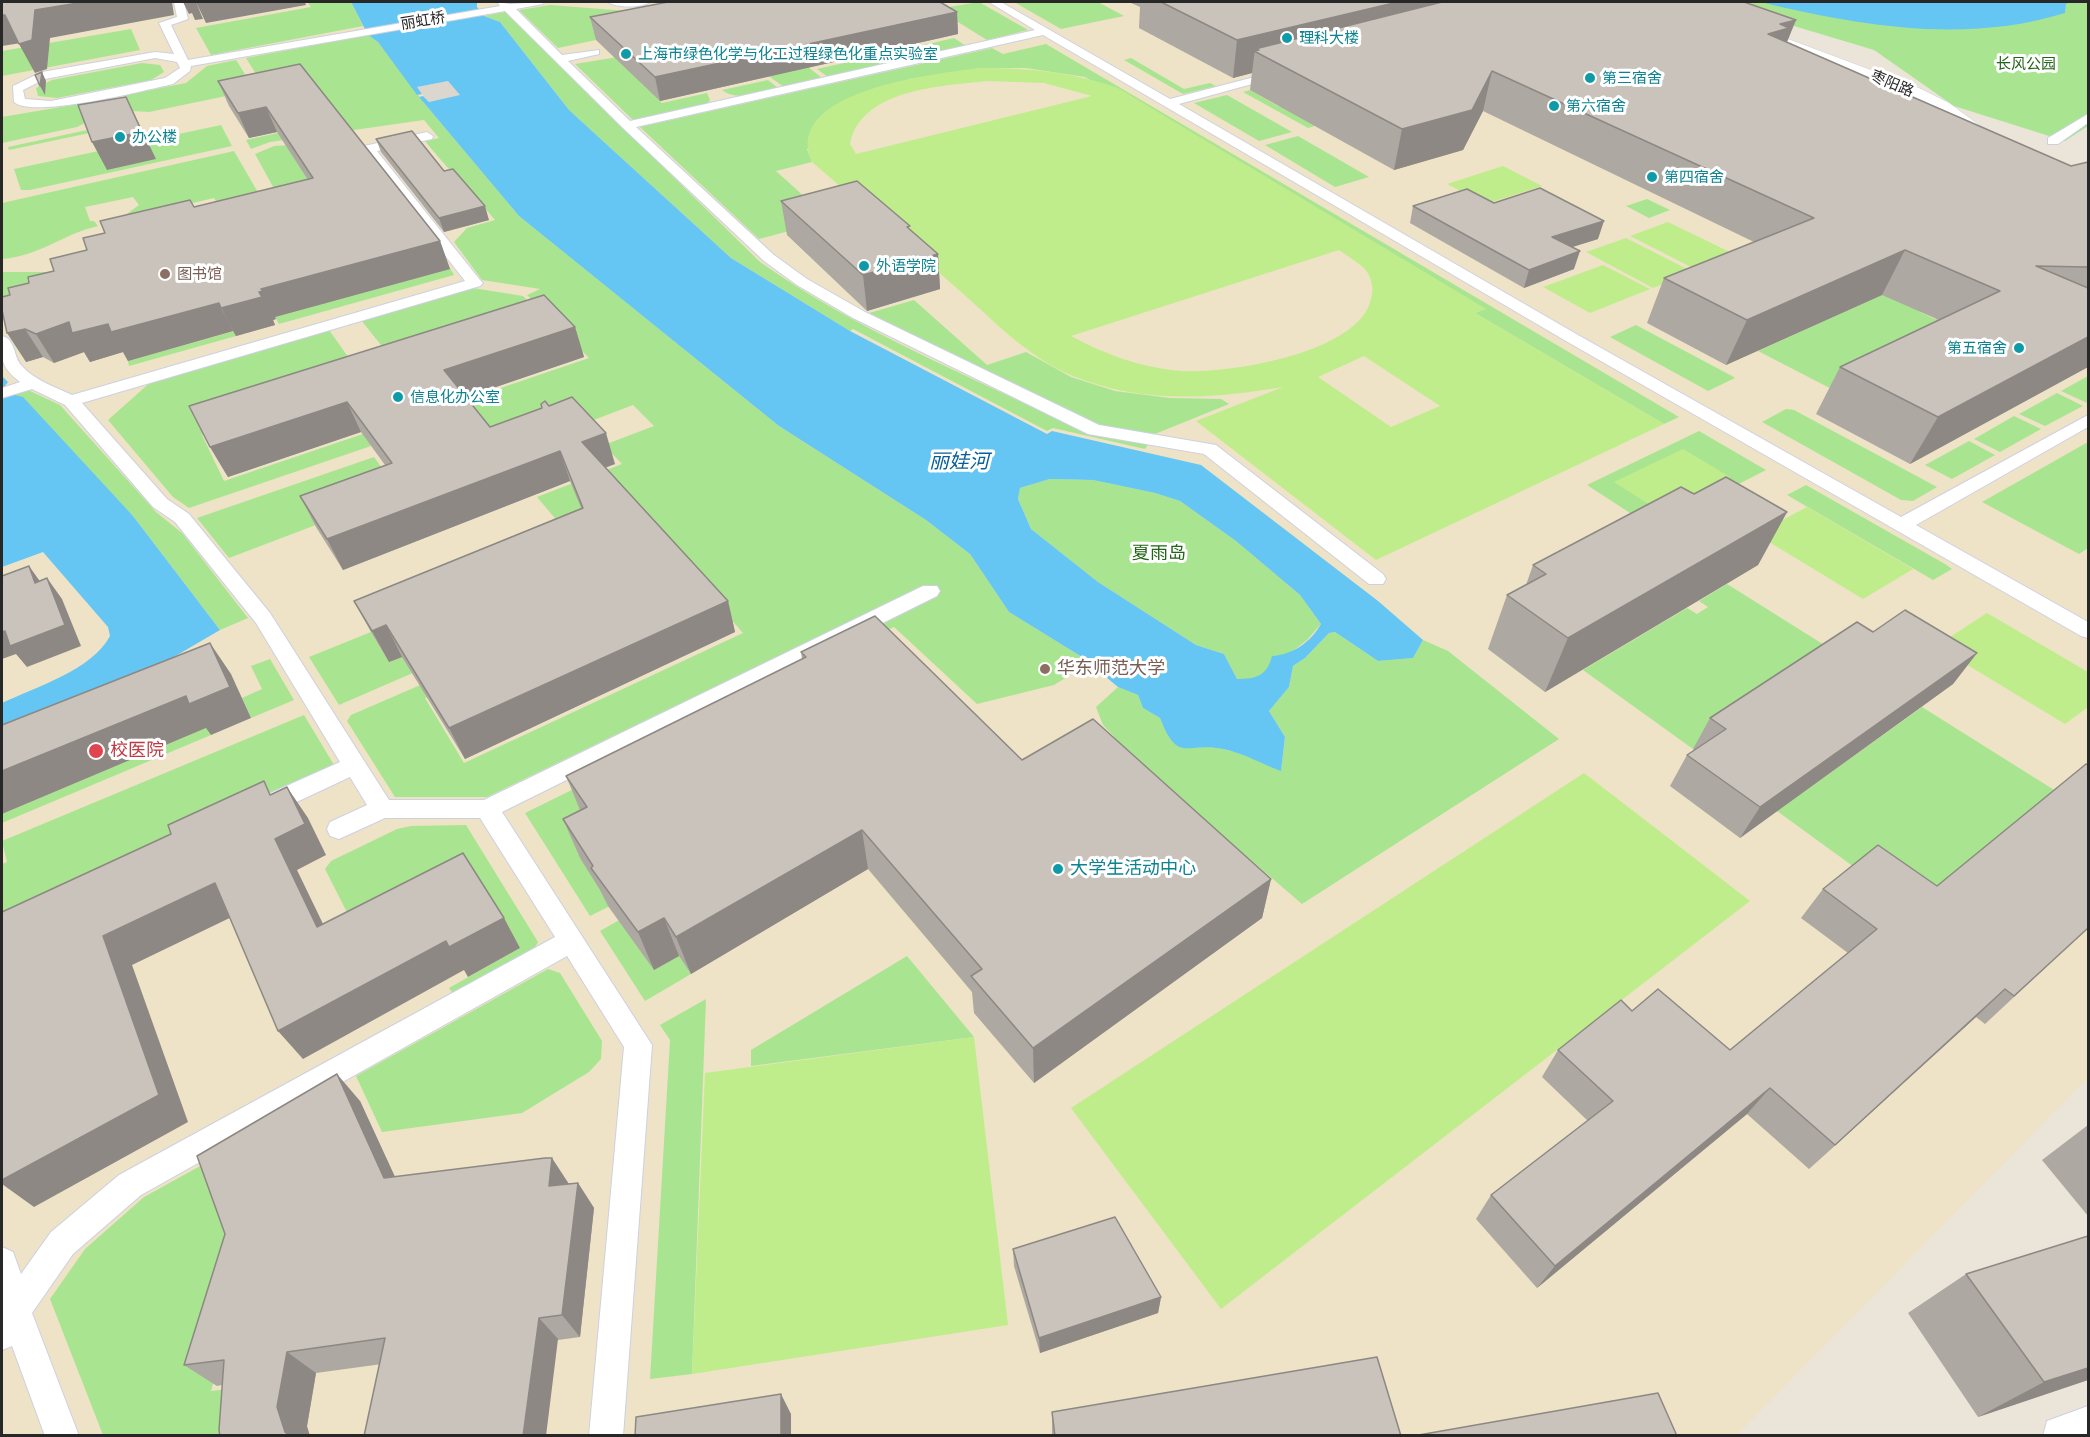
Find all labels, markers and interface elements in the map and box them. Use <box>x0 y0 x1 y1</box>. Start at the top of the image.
street label: 丽虹桥 <box>399 9 447 33</box>
place label: 理科大楼 <box>1299 29 1359 47</box>
marker: 理科大楼 <box>1280 31 1294 45</box>
place label: 上海市绿色化学与化工过程绿色化重点实验室 <box>638 45 938 63</box>
marker: 上海市绿色化学与化工过程绿色化重点实验室 <box>619 47 633 61</box>
park label: 长风公园 <box>1996 55 2056 73</box>
street label: 枣阳路 <box>1868 67 1916 101</box>
place label: 第三宿舍 <box>1602 69 1662 87</box>
marker: 第三宿舍 <box>1583 71 1597 85</box>
place label: 第六宿舍 <box>1566 97 1626 115</box>
marker: 第六宿舍 <box>1547 99 1561 113</box>
place label: 办公楼 <box>132 128 177 146</box>
marker: 办公楼 <box>113 130 127 144</box>
place label: 第四宿舍 <box>1664 168 1724 186</box>
marker: 第四宿舍 <box>1645 170 1659 184</box>
place label: 外语学院 <box>876 257 936 275</box>
marker: 外语学院 <box>857 259 871 273</box>
place label: 图书馆 <box>177 265 222 283</box>
marker: 图书馆 <box>158 267 172 281</box>
place label: 第五宿舍 <box>1947 339 2007 357</box>
marker: 第五宿舍 <box>2012 341 2026 355</box>
place label: 信息化办公室 <box>410 388 500 406</box>
marker: 信息化办公室 <box>391 390 405 404</box>
water label: 丽娃河 <box>929 450 989 474</box>
park label: 夏雨岛 <box>1132 543 1186 565</box>
place label: 华东师范大学 <box>1057 658 1165 680</box>
marker: 华东师范大学 <box>1038 662 1052 676</box>
place label: 校医院 <box>110 740 164 762</box>
marker: 校医院 <box>87 742 105 760</box>
place label: 大学生活动中心 <box>1070 858 1196 880</box>
marker: 大学生活动中心 <box>1051 862 1065 876</box>

